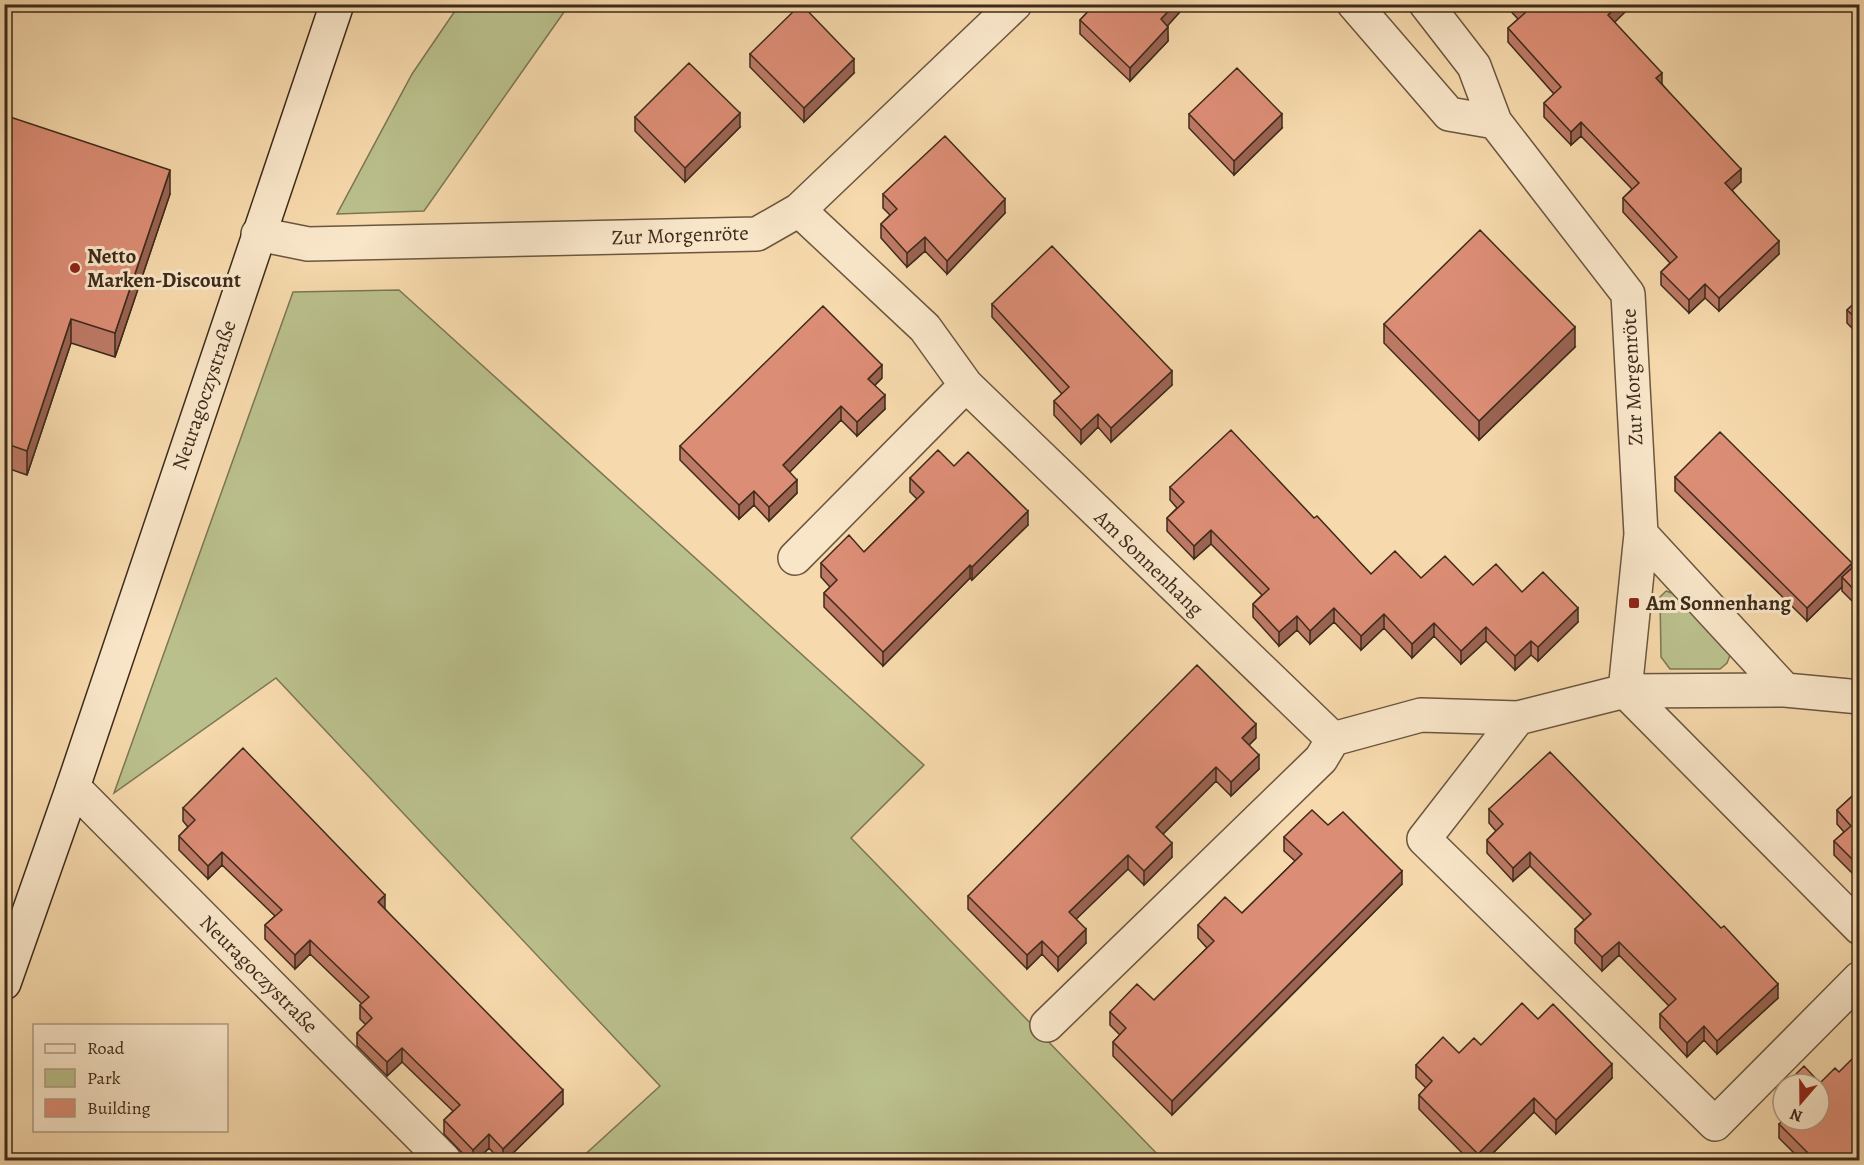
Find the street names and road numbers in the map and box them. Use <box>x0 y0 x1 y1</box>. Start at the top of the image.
street label: Zur Morgenröte <box>611 219 749 251</box>
street label: Zur Morgenröte <box>1614 308 1650 446</box>
street label: Neuragoczystraße <box>165 316 243 474</box>
street label: Am Sonnenhang <box>1088 503 1210 623</box>
street label: Neuragoczystraße <box>194 909 324 1039</box>

